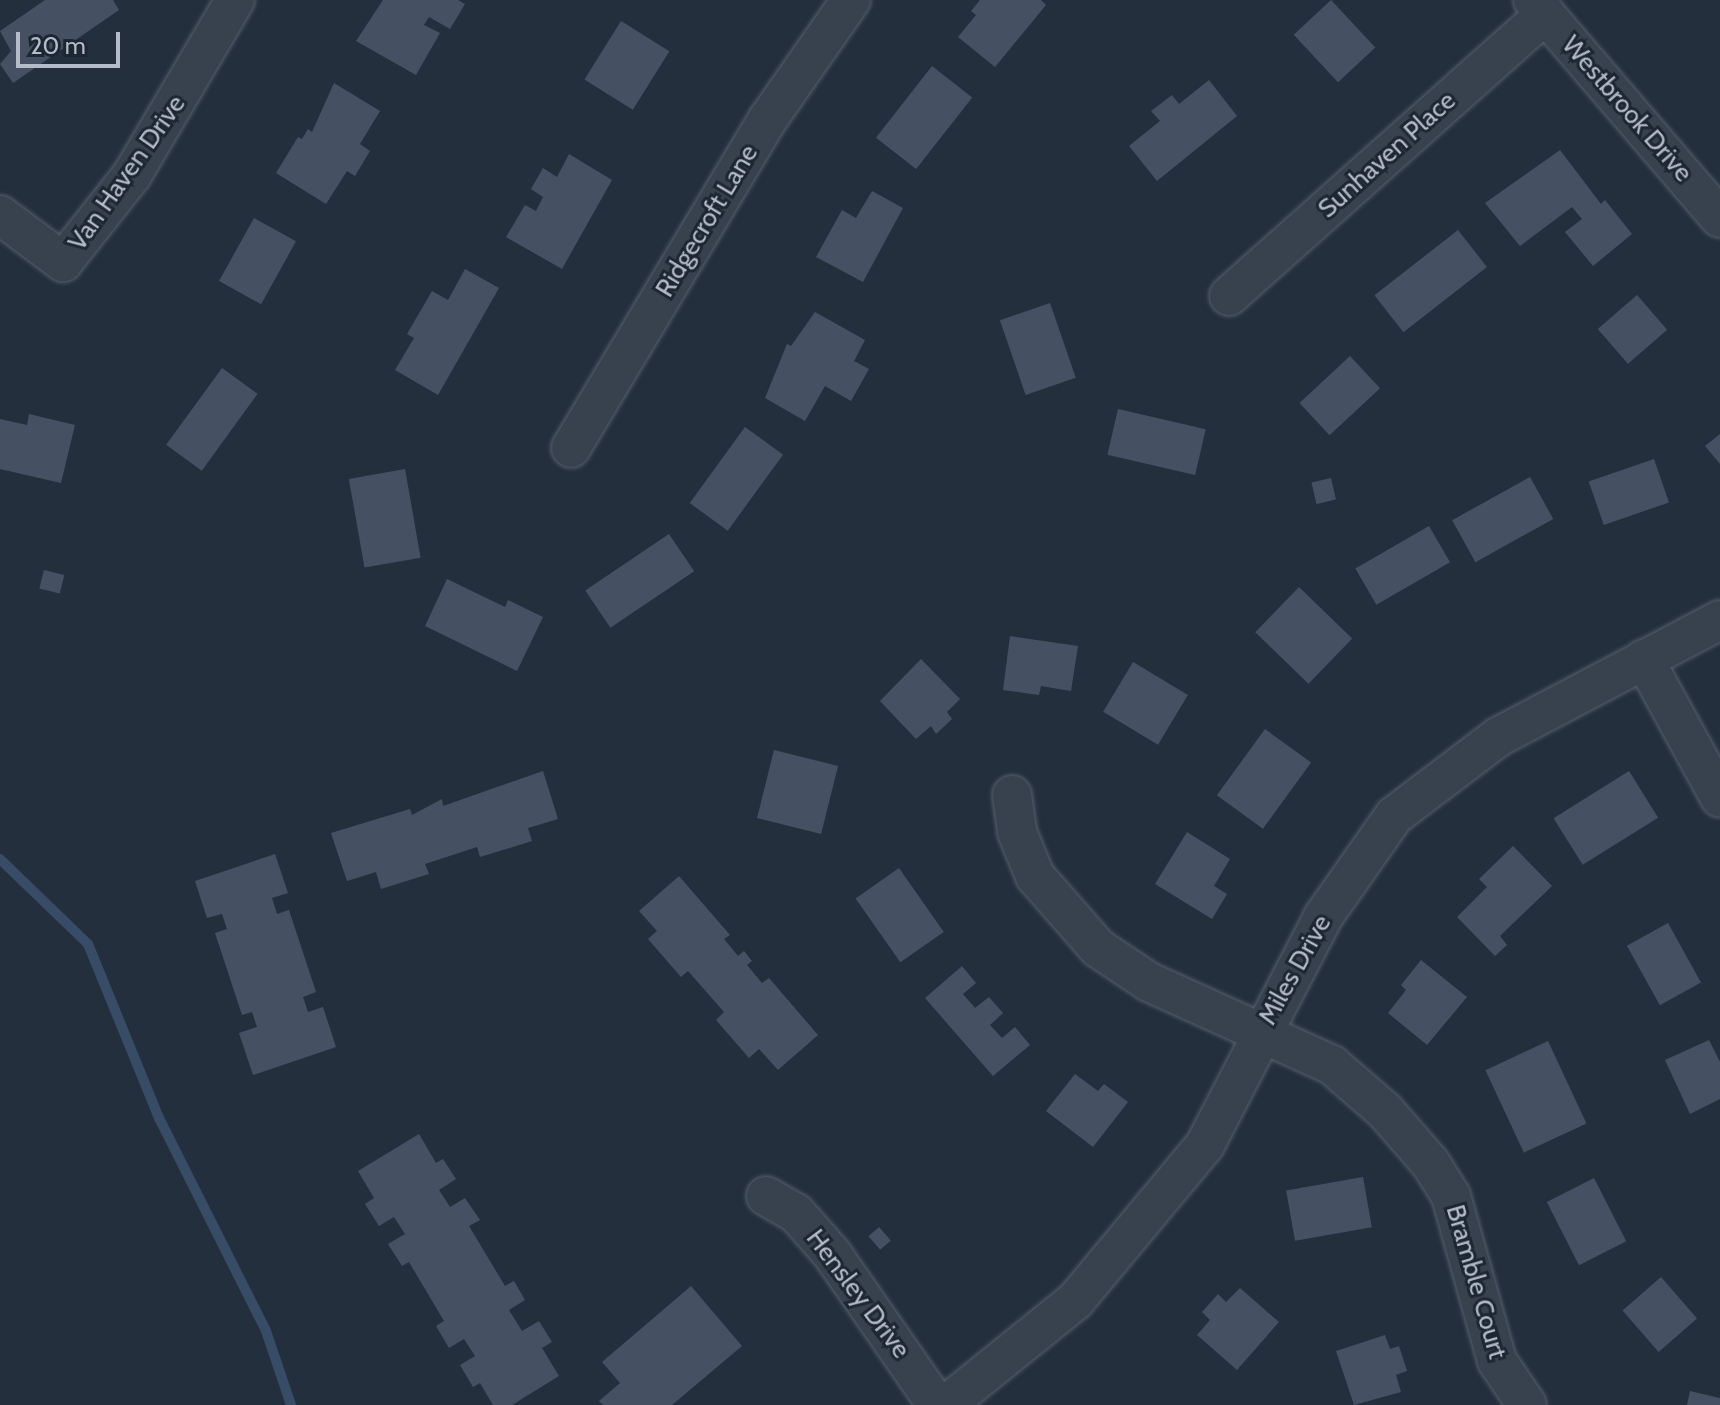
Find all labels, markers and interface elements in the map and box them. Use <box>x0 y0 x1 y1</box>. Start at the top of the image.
scale bar <box>20 16 124 66</box>
street label: Westbrook Drive <box>1555 30 1699 188</box>
text: 20 m <box>30 31 86 60</box>
street label: Sunhaven Place <box>1312 85 1462 225</box>
street label: Van Haven Drive <box>62 89 192 257</box>
street label: Ridgecroft Lane <box>649 139 765 303</box>
street label: Miles Drive <box>1252 910 1338 1030</box>
street label: Bramble Court <box>1439 1201 1513 1363</box>
street label: Hensley Drive <box>799 1223 917 1365</box>

